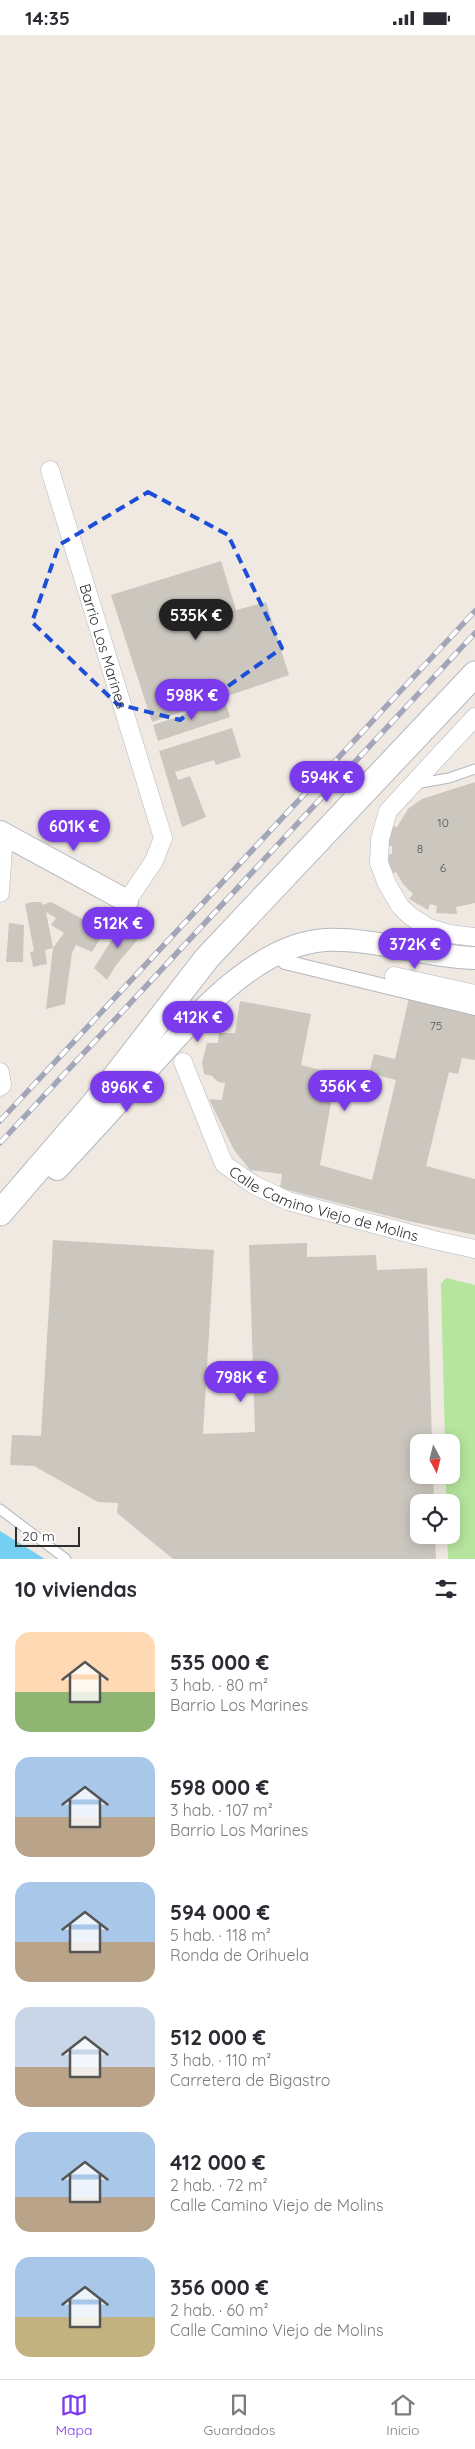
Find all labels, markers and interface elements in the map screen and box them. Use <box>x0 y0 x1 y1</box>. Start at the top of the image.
text: 14:35 <box>25 6 70 30</box>
street label: Barrio Los Marines <box>76 581 132 711</box>
pin: 535K € <box>155 599 237 641</box>
text: 535K € <box>170 605 222 625</box>
pin: 598K € <box>151 679 233 721</box>
text: 598K € <box>166 685 218 705</box>
pin: 594K € <box>286 761 368 803</box>
text: 594K € <box>301 767 353 787</box>
pin: 601K € <box>33 809 115 852</box>
house number: 10 <box>437 815 449 830</box>
text: 601K € <box>49 816 99 836</box>
house number: 8 <box>417 841 423 856</box>
house number: 6 <box>440 860 447 875</box>
pin: 512K € <box>77 907 159 949</box>
text: 512K € <box>93 913 143 933</box>
pin: 372K € <box>374 927 456 970</box>
text: 372K € <box>389 934 441 954</box>
pin: 412K € <box>157 1001 239 1043</box>
text: 412K € <box>173 1007 223 1027</box>
house number: 75 <box>430 1018 442 1033</box>
pin: 356K € <box>304 1069 386 1112</box>
pin: 896K € <box>86 1071 168 1113</box>
text: 356K € <box>319 1076 371 1096</box>
text: 896K € <box>101 1077 153 1097</box>
street label: Calle Camino Viejo de Molins <box>226 1161 421 1245</box>
pin: 798K € <box>200 1361 282 1403</box>
text: 798K € <box>215 1367 267 1387</box>
north arrow <box>410 1434 460 1484</box>
map controls <box>410 1434 460 1544</box>
button: locate <box>410 1494 460 1544</box>
scale bar <box>15 1524 80 1547</box>
text: 20 m <box>22 1527 55 1545</box>
icon: filters <box>432 1575 460 1603</box>
text: 10 viviendas <box>15 1576 137 1602</box>
text: 535 000 € <box>170 1649 269 1675</box>
icon: home <box>55 1652 115 1712</box>
text: 3 hab. · 80 m² <box>170 1675 268 1695</box>
text: Barrio Los Marines <box>170 1695 308 1715</box>
text: 598 000 € <box>170 1774 269 1800</box>
icon: home <box>55 1777 115 1837</box>
text: 3 hab. · 107 m² <box>170 1800 273 1820</box>
text: Barrio Los Marines <box>170 1820 308 1840</box>
text: 594 000 € <box>170 1899 270 1925</box>
icon: home <box>55 1902 115 1962</box>
text: 5 hab. · 118 m² <box>170 1925 271 1945</box>
text: Ronda de Orihuela <box>170 1945 309 1965</box>
text: 512 000 € <box>170 2024 266 2050</box>
icon: home <box>55 2027 115 2087</box>
text: 3 hab. · 110 m² <box>170 2050 271 2070</box>
text: Carretera de Bigastro <box>170 2070 331 2090</box>
text: 412 000 € <box>170 2149 265 2175</box>
icon: home <box>55 2152 115 2212</box>
text: 2 hab. · 72 m² <box>170 2175 268 2195</box>
text: Calle Camino Viejo de Molins <box>170 2195 384 2215</box>
text: 356 000 € <box>170 2274 269 2300</box>
icon: home <box>55 2277 115 2337</box>
text: 2 hab. · 60 m² <box>170 2300 269 2320</box>
text: Calle Camino Viejo de Molins <box>170 2320 384 2340</box>
tab: Mapa <box>55 2391 93 2439</box>
tab: Guardados <box>203 2391 275 2439</box>
tab: Inicio <box>386 2391 420 2439</box>

